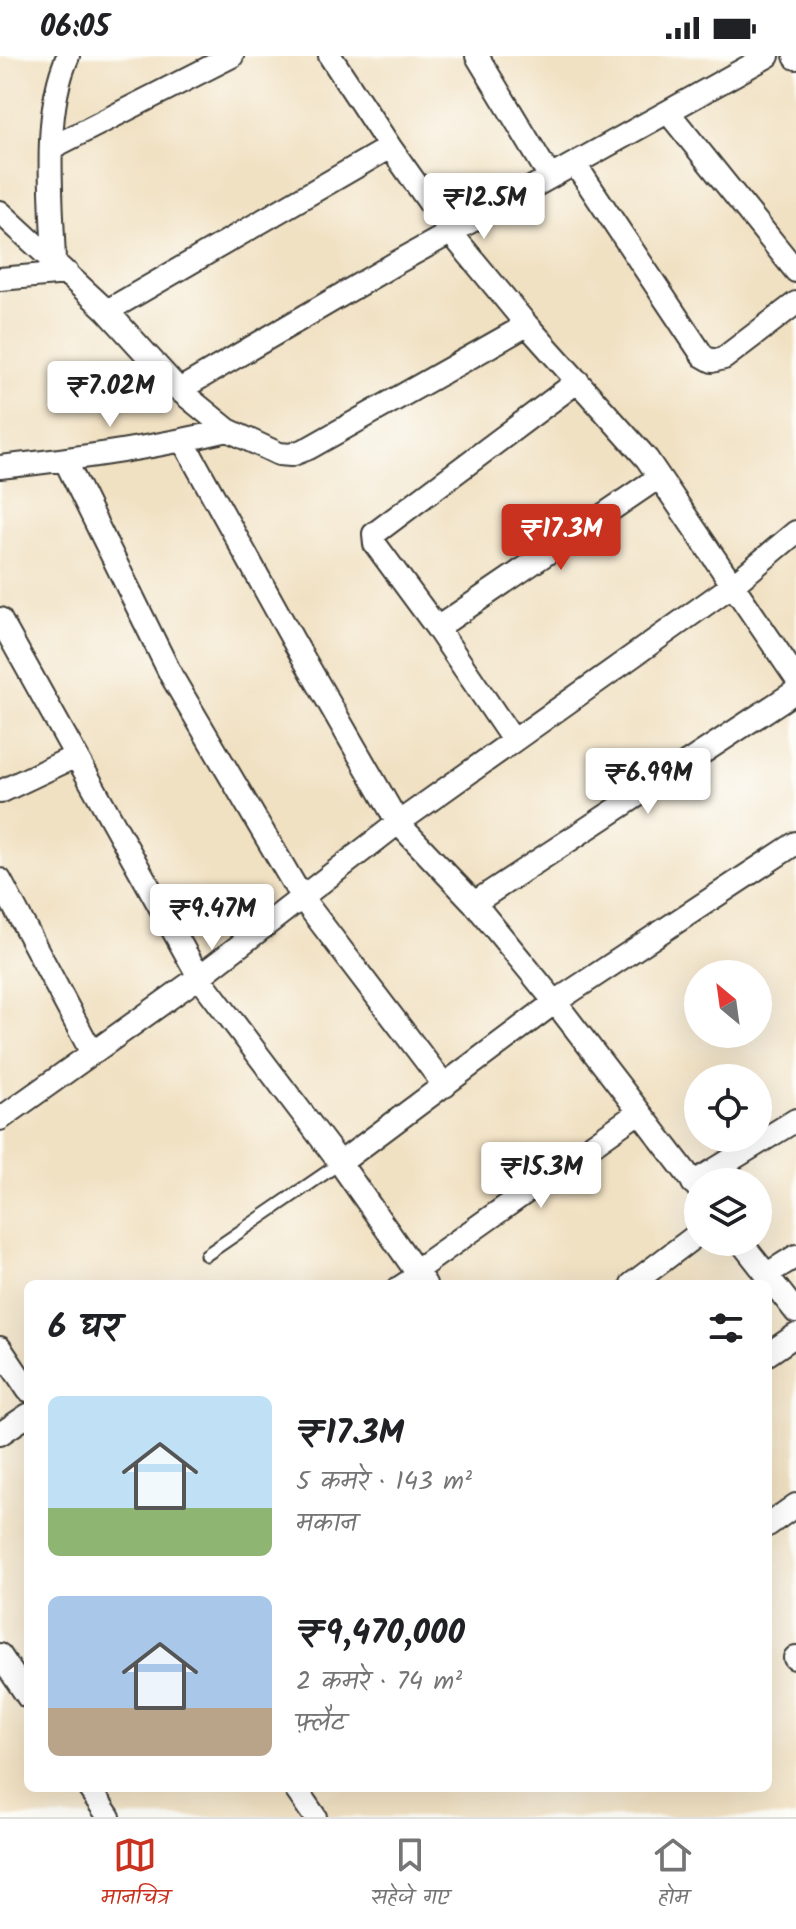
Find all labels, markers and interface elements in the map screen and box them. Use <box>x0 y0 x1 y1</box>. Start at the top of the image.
text: 06:05 <box>40 4 110 52</box>
pin: ₹12.5M <box>419 173 549 241</box>
text: ₹12.5M <box>442 178 526 220</box>
pin: ₹7.02M <box>45 361 175 429</box>
text: ₹7.02M <box>65 366 155 408</box>
pin: ₹17.3M <box>496 504 626 572</box>
text: ₹17.3M <box>520 509 602 551</box>
pin: ₹6.99M <box>583 748 713 816</box>
text: ₹6.99M <box>604 753 692 795</box>
pin: ₹9.47M <box>147 884 277 952</box>
text: ₹9.47M <box>168 889 256 931</box>
north arrow <box>684 960 772 1048</box>
map controls <box>684 960 772 1256</box>
button: locate <box>684 1064 772 1152</box>
pin: ₹15.3M <box>476 1142 606 1210</box>
text: ₹15.3M <box>499 1147 583 1189</box>
button: layers <box>684 1168 772 1256</box>
text: 6 घर <box>48 1301 119 1355</box>
icon: filters <box>704 1306 748 1350</box>
text: ₹17.3M <box>296 1407 404 1461</box>
icon: home <box>112 1428 208 1524</box>
text: 5 कमरे · 143 m² <box>296 1461 472 1503</box>
text: मकान <box>296 1503 357 1545</box>
text: ₹9,470,000 <box>296 1607 465 1661</box>
icon: home <box>112 1628 208 1724</box>
text: 2 कमरे · 74 m² <box>296 1661 462 1703</box>
text: फ़्लैट <box>296 1703 346 1745</box>
tab: मानचित्र <box>101 1833 169 1916</box>
tab: सहेजे गए <box>371 1833 449 1916</box>
tab: होम <box>651 1833 695 1916</box>

